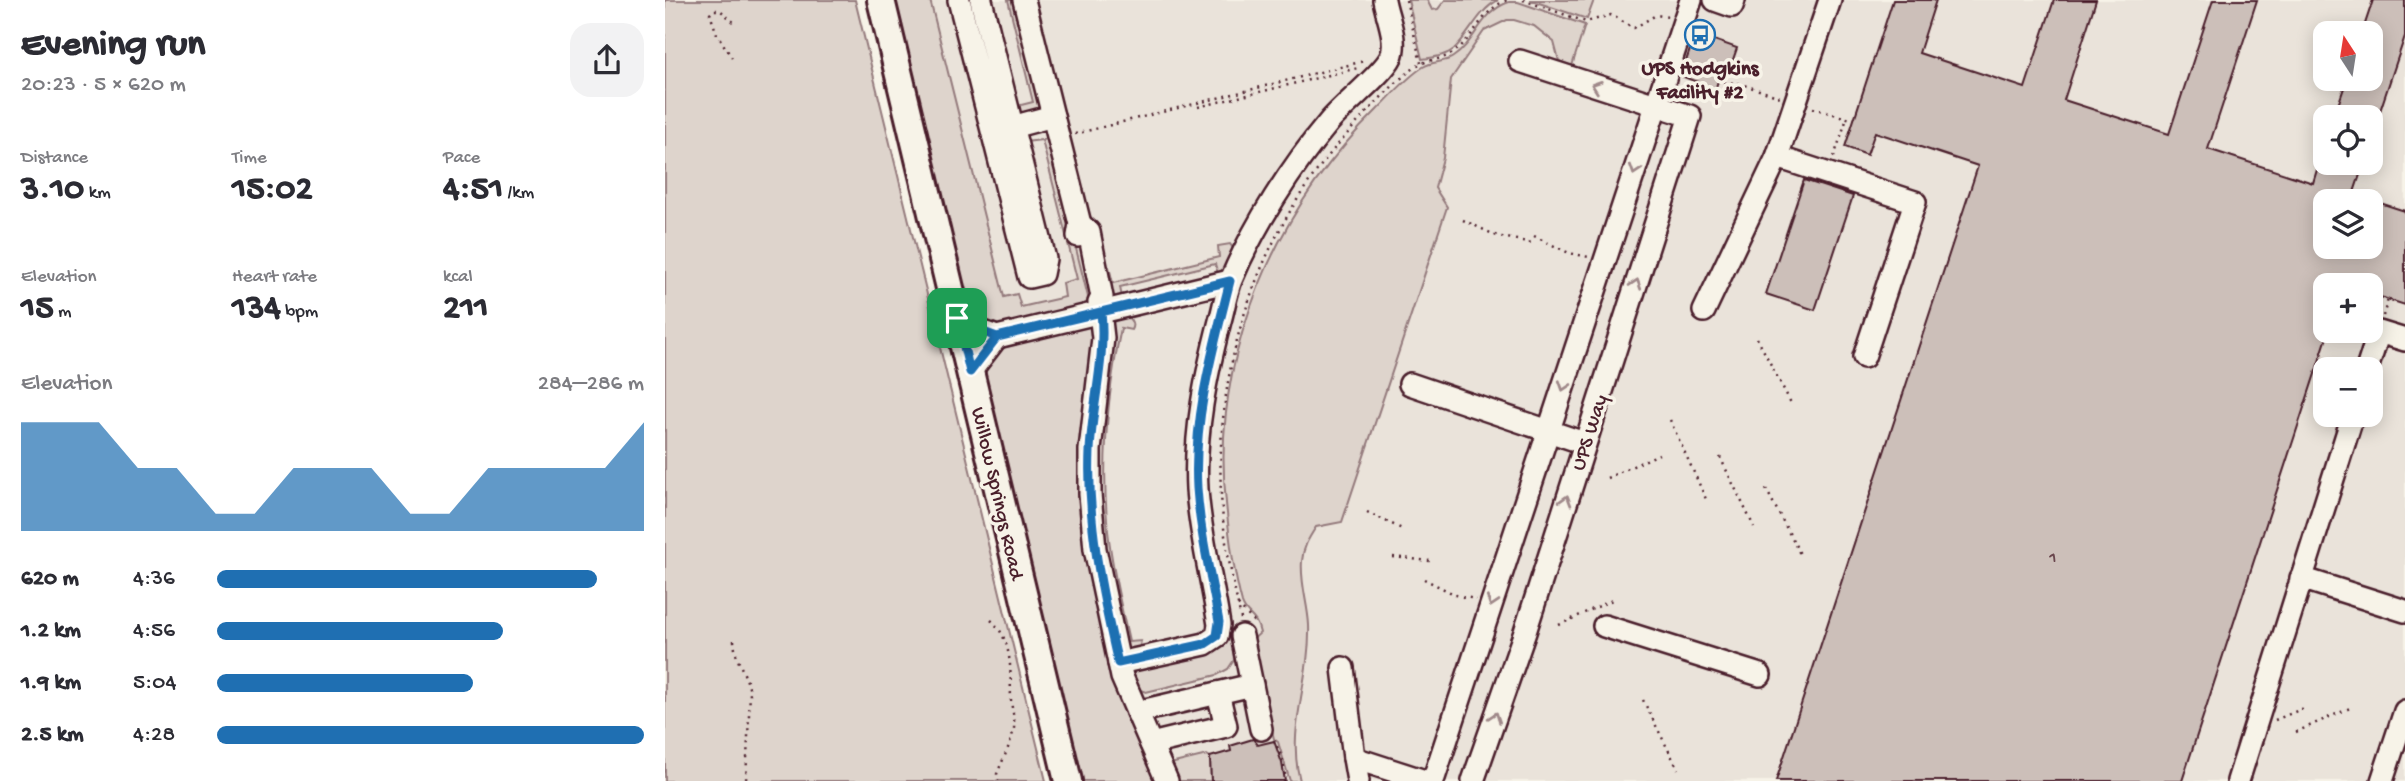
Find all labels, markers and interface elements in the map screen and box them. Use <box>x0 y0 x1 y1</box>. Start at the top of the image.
bus stop icon: UPS Hodgkins Facility #2 <box>1683 18 1717 52</box>
north arrow <box>2313 21 2383 91</box>
map controls <box>2313 21 2383 427</box>
button: share <box>570 23 644 97</box>
text: Evening run <box>21 24 205 68</box>
place label: UPS Hodgkins Facility #2 <box>1641 58 1760 107</box>
text: 20:23 · 5 × 620 m <box>21 72 186 99</box>
one-way arrow <box>1591 80 1603 95</box>
button: locate <box>2313 105 2383 175</box>
text: Distance <box>21 147 88 170</box>
text: Time <box>232 147 267 170</box>
text: Pace <box>443 147 480 170</box>
one-way arrow <box>1629 163 1643 175</box>
text: 3.10 <box>21 170 84 211</box>
text: 15:02 <box>232 170 313 211</box>
text: 4:51 <box>443 170 503 211</box>
text: km <box>84 182 111 205</box>
text: /km <box>503 182 534 205</box>
button: layers <box>2313 189 2383 259</box>
text: Elevation <box>21 266 97 289</box>
text: Heart rate <box>232 266 317 289</box>
text: kcal <box>443 266 473 289</box>
button: + <box>2313 273 2383 343</box>
one-way arrow <box>1627 278 1642 290</box>
pin <box>927 288 987 348</box>
text: 15 <box>21 289 54 330</box>
text: 134 <box>232 289 281 330</box>
text: 211 <box>443 289 488 330</box>
icon: arrive <box>938 299 976 337</box>
text: m <box>54 301 72 324</box>
text: bpm <box>281 301 318 324</box>
button: − <box>2313 357 2383 427</box>
text: Elevation <box>21 371 112 398</box>
text: 284–286 m <box>538 371 644 398</box>
one-way arrow <box>1557 379 1572 391</box>
street label: UPS Way <box>1567 392 1615 474</box>
street label: Willow Springs Road <box>964 405 1028 584</box>
one-way arrow <box>1558 495 1573 507</box>
house number: 1 <box>2048 548 2057 569</box>
text: 620 m <box>21 566 79 593</box>
text: 4:36 <box>133 566 175 593</box>
one-way arrow <box>1486 595 1501 607</box>
text: 1.2 km <box>21 618 81 645</box>
text: 4:56 <box>133 618 175 645</box>
text: 1.9 km <box>21 670 81 697</box>
text: 5:04 <box>133 670 176 697</box>
one-way arrow <box>1487 711 1501 723</box>
text: 2.5 km <box>21 722 84 749</box>
text: 4:28 <box>133 722 175 749</box>

